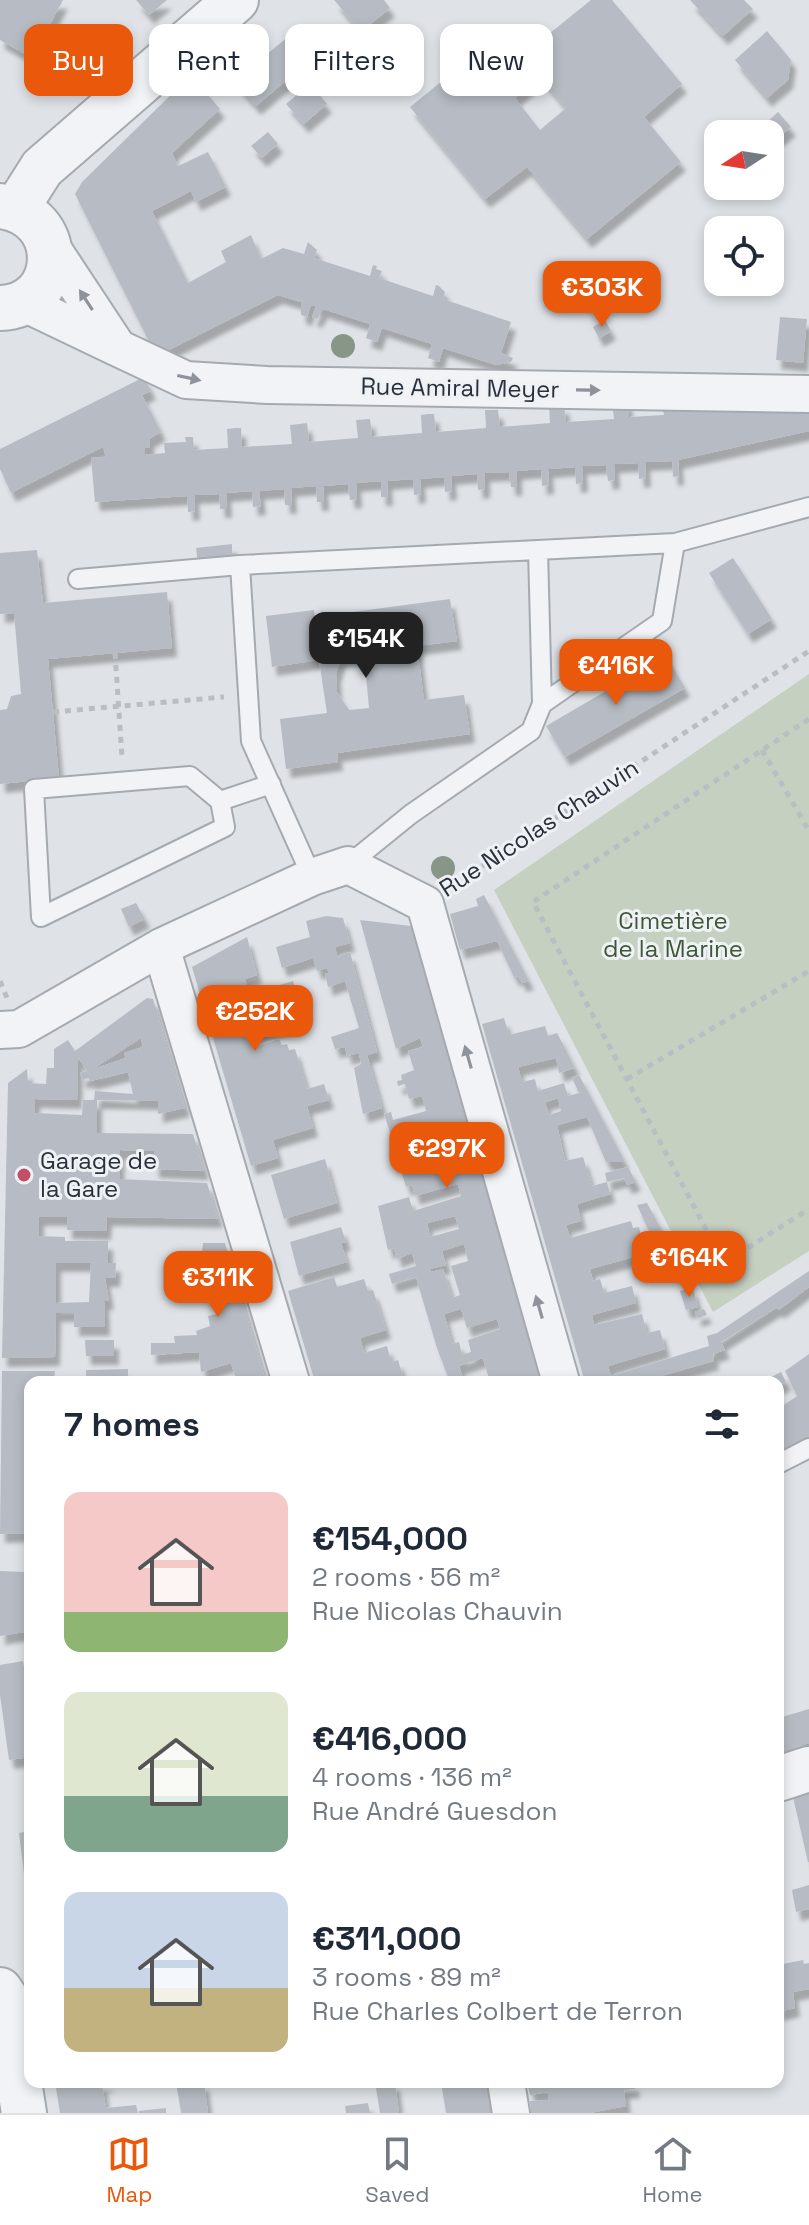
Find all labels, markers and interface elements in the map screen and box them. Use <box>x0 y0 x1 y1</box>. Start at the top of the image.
chip: Buy <box>24 24 133 96</box>
chip: Rent <box>149 24 269 96</box>
chip: Filters <box>285 24 424 96</box>
chip: New <box>440 24 553 96</box>
north arrow <box>704 120 784 200</box>
map controls <box>704 120 784 296</box>
button: locate <box>704 216 784 296</box>
pin: €303K <box>546 261 658 329</box>
text: €303K <box>561 270 643 304</box>
one-way arrow <box>78 290 93 311</box>
street label: Rue Amiral Meyer <box>360 370 560 405</box>
one-way arrow <box>177 372 202 385</box>
one-way arrow <box>576 384 601 396</box>
pin: €154K <box>310 612 422 680</box>
text: €154K <box>327 621 405 655</box>
pin: €416K <box>560 639 672 707</box>
text: €416K <box>577 648 655 682</box>
street label: Rue Nicolas Chauvin <box>433 752 644 904</box>
park label: Cimetière de la Marine <box>603 905 743 964</box>
pin: €252K <box>199 985 311 1053</box>
text: €252K <box>215 994 295 1028</box>
one-way arrow <box>462 1044 474 1069</box>
pin: €297K <box>391 1122 503 1190</box>
text: €297K <box>407 1131 487 1165</box>
place label: Garage de la Gare <box>40 1145 157 1204</box>
marker: Garage de la Gare <box>15 1166 33 1184</box>
pin: €164K <box>633 1231 745 1299</box>
text: €164K <box>650 1240 728 1274</box>
pin: €311K <box>162 1251 274 1319</box>
text: €311K <box>182 1260 254 1294</box>
one-way arrow <box>533 1294 545 1319</box>
icon: filters <box>700 1402 744 1446</box>
text: 7 homes <box>64 1403 200 1446</box>
text: €154,000 <box>312 1517 468 1560</box>
icon: home <box>128 1524 224 1620</box>
text: 2 rooms · 56 m² <box>312 1560 500 1594</box>
text: Rue Nicolas Chauvin <box>312 1594 563 1628</box>
text: €416,000 <box>312 1717 467 1760</box>
icon: home <box>128 1724 224 1820</box>
text: 4 rooms · 136 m² <box>312 1760 512 1794</box>
text: Rue André Guesdon <box>312 1794 557 1828</box>
text: €311,000 <box>312 1917 462 1960</box>
icon: home <box>128 1924 224 2020</box>
text: 3 rooms · 89 m² <box>312 1960 501 1994</box>
text: Rue Charles Colbert de Terron <box>312 1994 683 2028</box>
tab: Map <box>107 2132 152 2208</box>
tab: Saved <box>365 2132 430 2208</box>
tab: Home <box>643 2132 703 2208</box>

